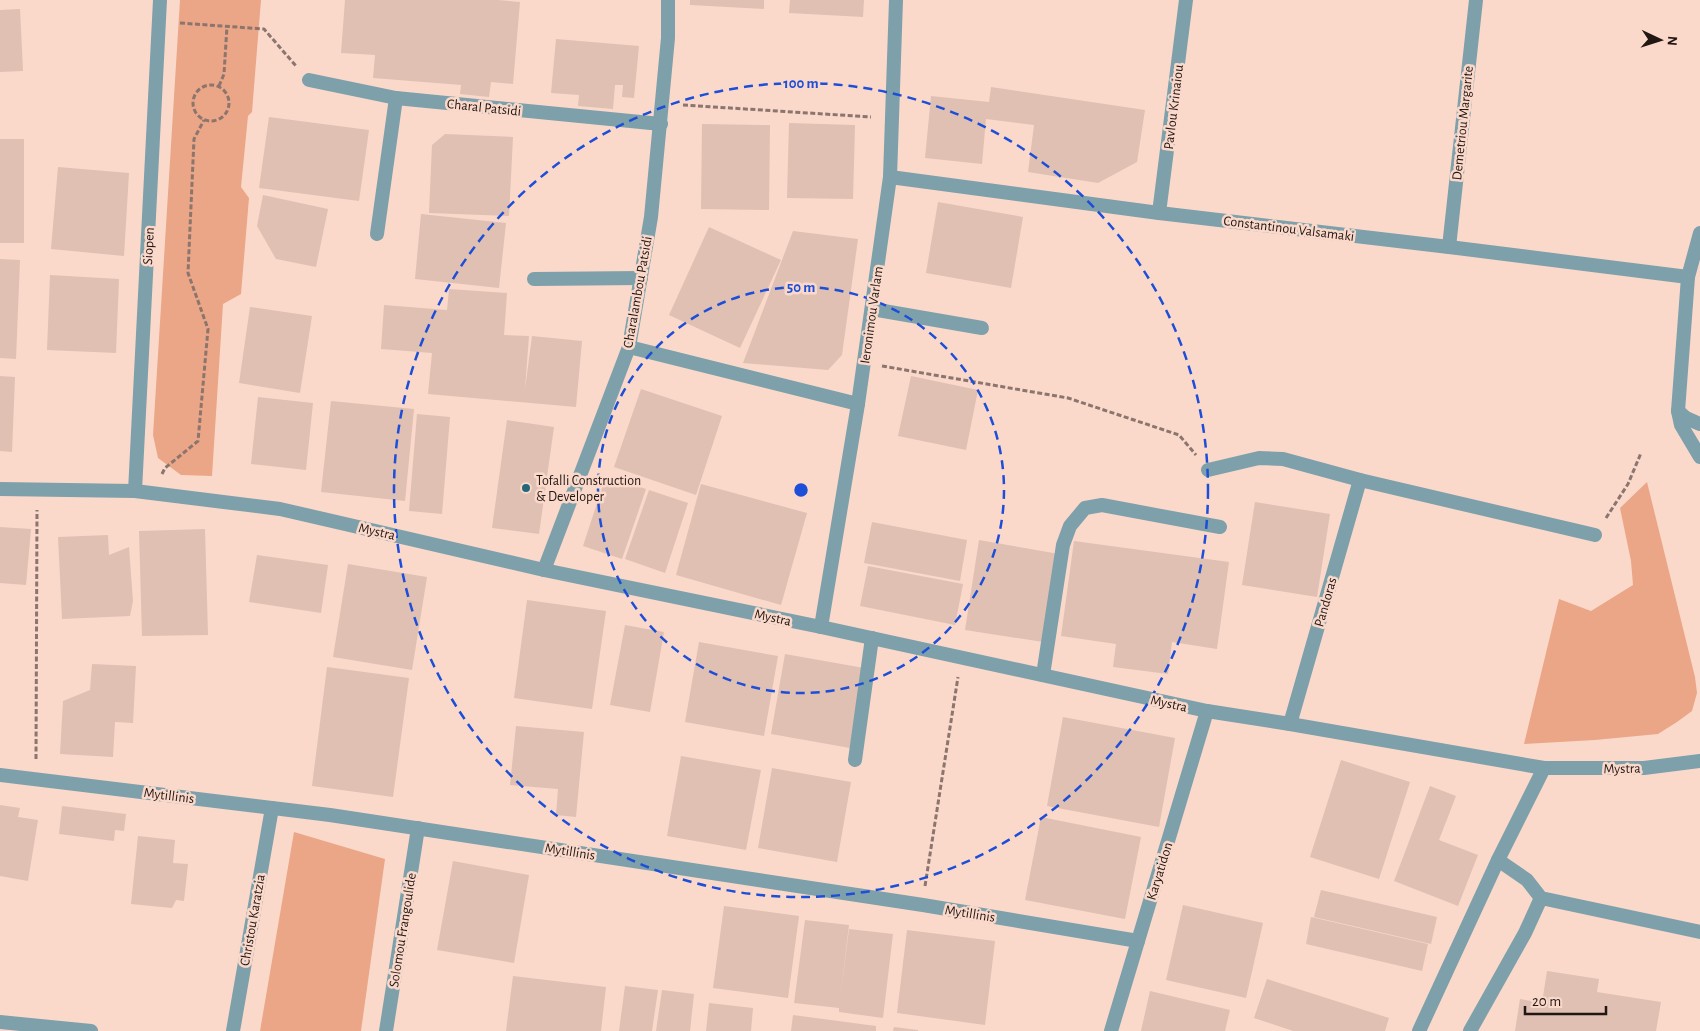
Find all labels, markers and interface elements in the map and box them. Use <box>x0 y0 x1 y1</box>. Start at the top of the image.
north arrow <box>1635 15 1685 65</box>
text: N <box>1665 35 1679 46</box>
street label: Pavlou Krinaiou <box>1162 64 1186 150</box>
street label: Demetriou Margarite <box>1450 65 1476 181</box>
text: 100 m <box>783 76 819 91</box>
street label: Charal Patsidi <box>446 97 522 119</box>
street label: Constantinou Valsamaki <box>1223 214 1355 244</box>
street label: Siopen <box>141 227 157 265</box>
street label: Charalambou Patsidi <box>621 235 655 349</box>
street label: Ieronimou Varlam <box>858 265 886 365</box>
text: 50 m <box>787 280 815 295</box>
place label: Tofalli Construction & Developer <box>536 474 641 504</box>
centre of rings <box>792 481 810 499</box>
marker: Tofalli Construction & Developer <box>520 482 532 494</box>
street label: Mystra <box>357 521 397 543</box>
street label: Pandoras <box>1312 576 1340 628</box>
street label: Mystra <box>753 607 793 629</box>
street label: Mystra <box>1149 693 1189 715</box>
street label: Mystra <box>1603 762 1641 776</box>
street label: Mytillinis <box>143 786 195 806</box>
street label: Mytillinis <box>544 841 596 863</box>
street label: Karyatidon <box>1145 841 1175 902</box>
street label: Solomou Frangoulide <box>387 872 419 988</box>
street label: Christou Karatzia <box>238 873 268 967</box>
street label: Mytillinis <box>944 903 996 925</box>
scale bar <box>1525 984 1606 1016</box>
text: 20 m <box>1532 994 1561 1009</box>

